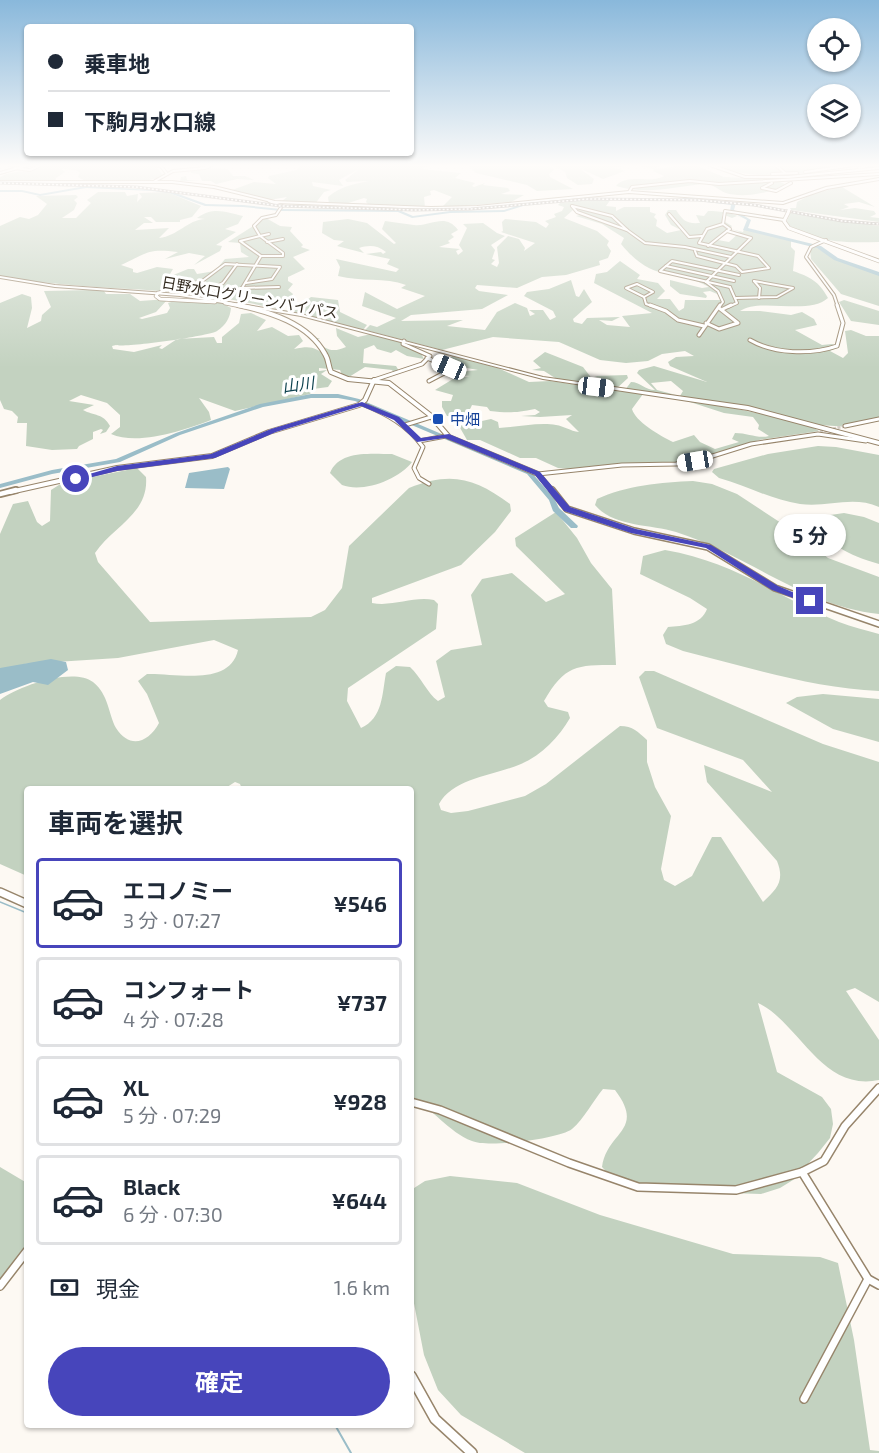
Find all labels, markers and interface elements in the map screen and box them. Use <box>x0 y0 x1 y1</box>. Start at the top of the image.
map controls <box>807 18 861 138</box>
button: locate <box>807 18 861 72</box>
text: 乗車地 <box>84 50 150 76</box>
button: layers <box>807 84 861 138</box>
text: 下駒月水口線 <box>84 108 216 134</box>
street label: 日野水口グリーンバイパス <box>160 273 340 321</box>
car <box>429 352 469 382</box>
water label: 山川 <box>281 372 317 396</box>
car <box>577 376 615 398</box>
place label: 中畑 <box>450 410 480 428</box>
marker: 中畑 <box>431 412 445 426</box>
car <box>676 449 714 473</box>
route start <box>62 465 89 492</box>
callout: 5 分 <box>774 514 846 556</box>
text: 5 分 <box>792 523 828 547</box>
route end <box>796 587 823 614</box>
text: 車両を選択 <box>48 806 183 838</box>
icon: car <box>51 876 105 930</box>
text: エコノミー <box>123 877 233 903</box>
text: ¥546 <box>333 890 387 916</box>
text: 3 分 · 07:27 <box>123 908 221 932</box>
icon: car <box>51 975 105 1029</box>
text: コンフォート <box>123 976 254 1002</box>
text: ¥737 <box>337 989 387 1015</box>
text: 4 分 · 07:28 <box>123 1007 224 1031</box>
icon: car <box>51 1074 105 1128</box>
text: XL <box>123 1074 149 1100</box>
text: ¥928 <box>333 1088 387 1114</box>
text: 5 分 · 07:29 <box>123 1103 222 1127</box>
icon: car <box>51 1173 105 1227</box>
text: Black <box>123 1173 180 1199</box>
text: ¥644 <box>331 1187 387 1213</box>
text: 6 分 · 07:30 <box>123 1202 223 1226</box>
icon: cash <box>48 1271 81 1304</box>
text: 現金 <box>96 1275 140 1301</box>
text: 1.6 km <box>334 1275 390 1299</box>
button: 確定 <box>48 1347 390 1416</box>

